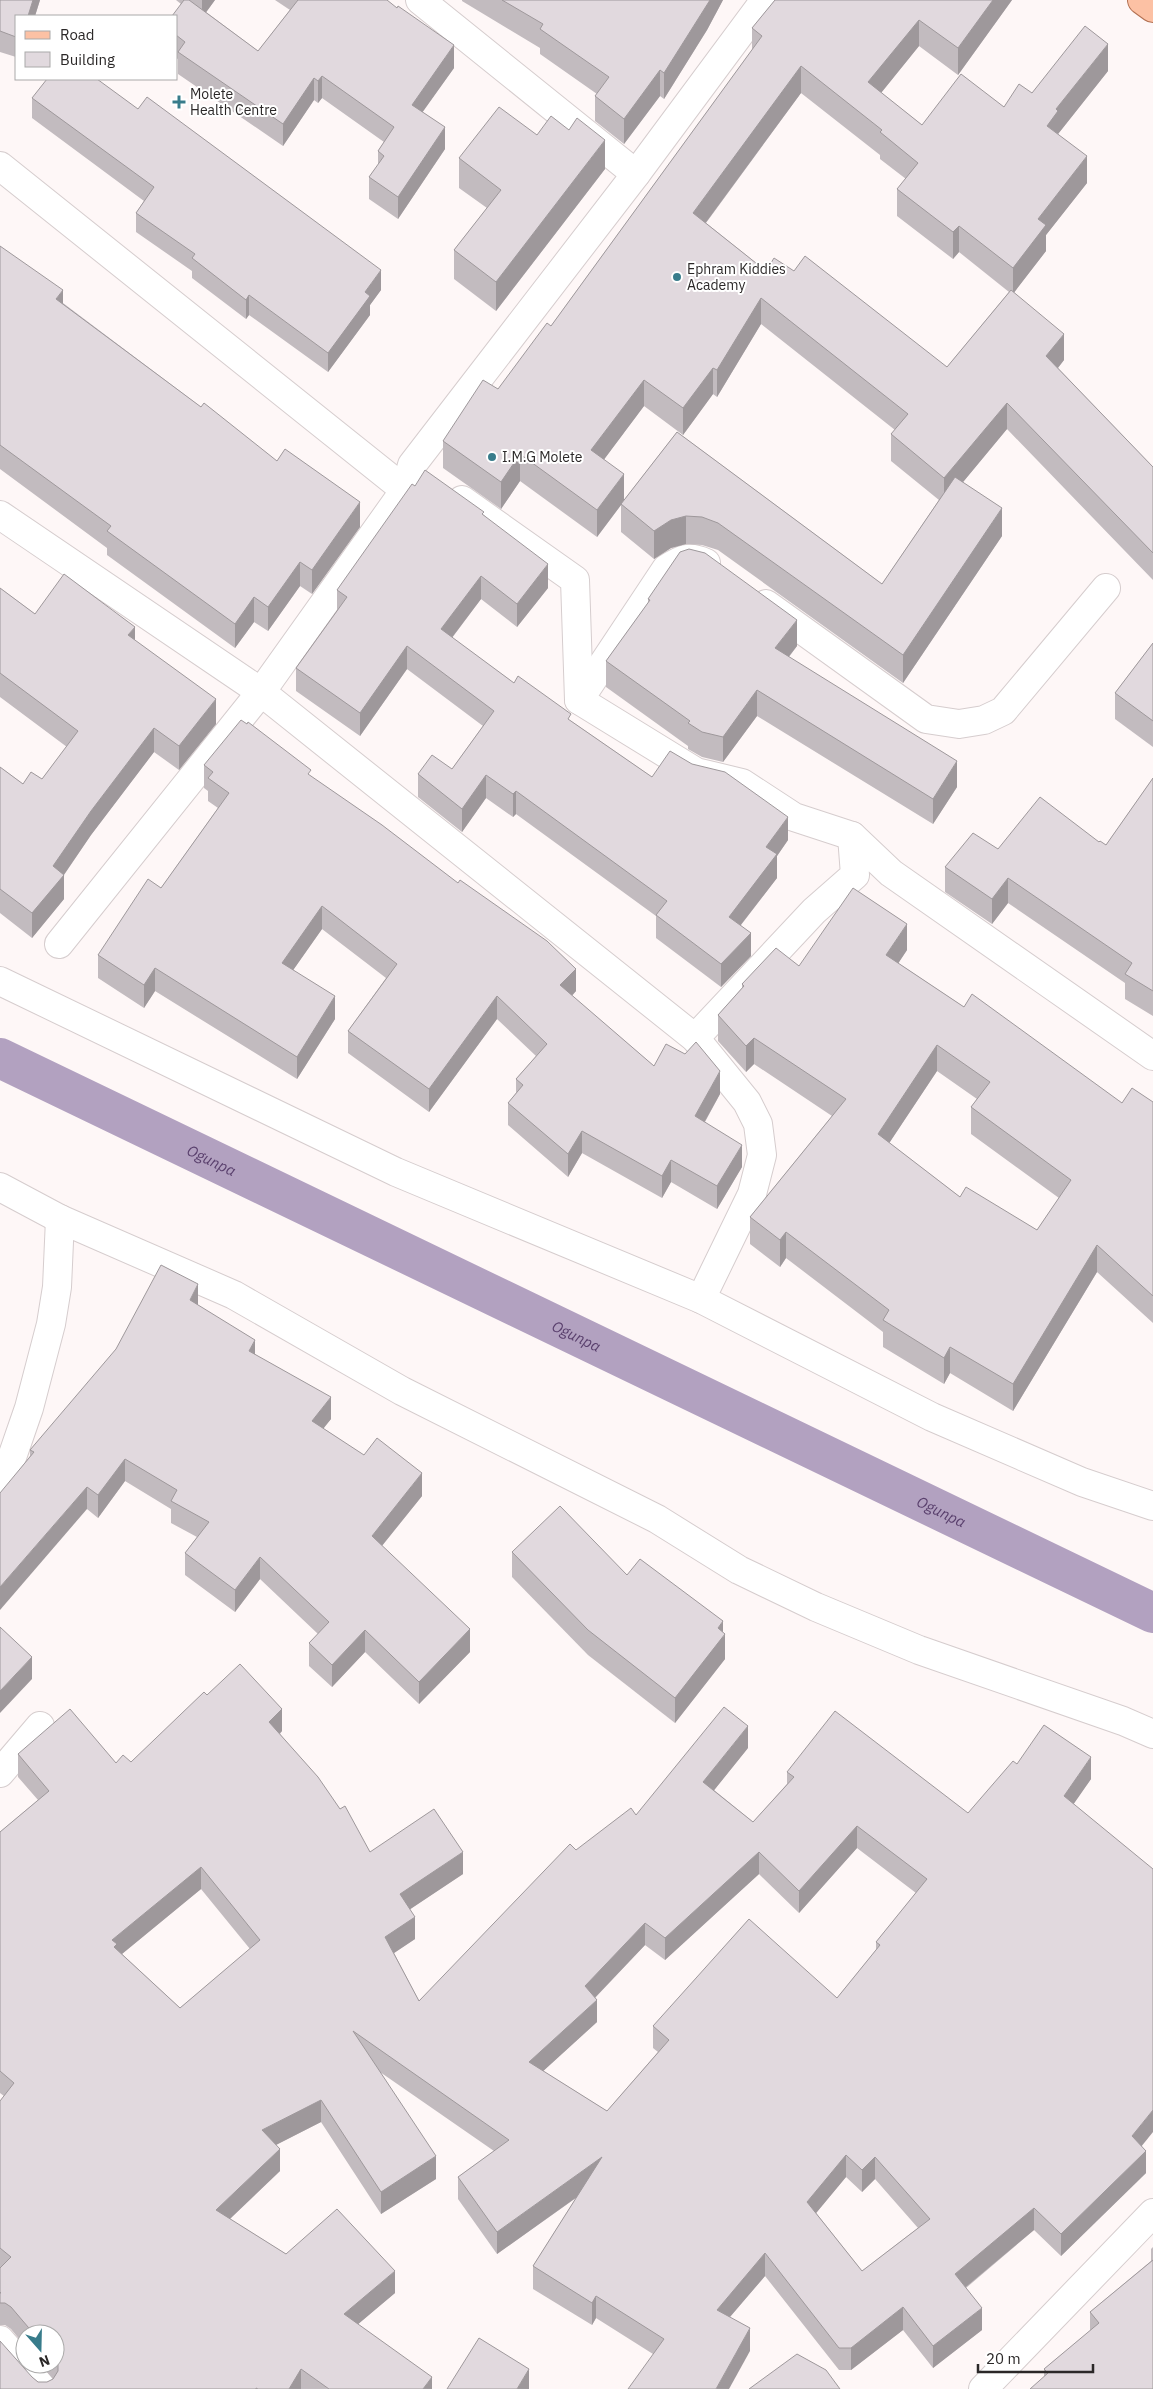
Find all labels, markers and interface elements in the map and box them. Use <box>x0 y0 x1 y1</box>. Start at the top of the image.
legend <box>15 15 178 80</box>
text: Road <box>60 25 95 44</box>
text: Building <box>60 50 115 69</box>
place label: Molete Health Centre <box>190 85 277 119</box>
marker: Molete Health Centre <box>172 95 186 109</box>
place label: Ephram Kiddies Academy <box>687 260 786 294</box>
marker: Ephram Kiddies Academy <box>671 271 683 283</box>
place label: I.M.G Molete <box>502 448 583 466</box>
marker: I.M.G Molete <box>486 451 498 463</box>
water label: Ogunpa <box>184 1140 240 1180</box>
water label: Ogunpa <box>549 1316 604 1356</box>
water label: Ogunpa <box>914 1491 969 1531</box>
north arrow <box>15 2324 65 2374</box>
scale bar <box>978 2342 1093 2374</box>
text: 20 m <box>986 2349 1021 2368</box>
text: N <box>37 2351 52 2371</box>

